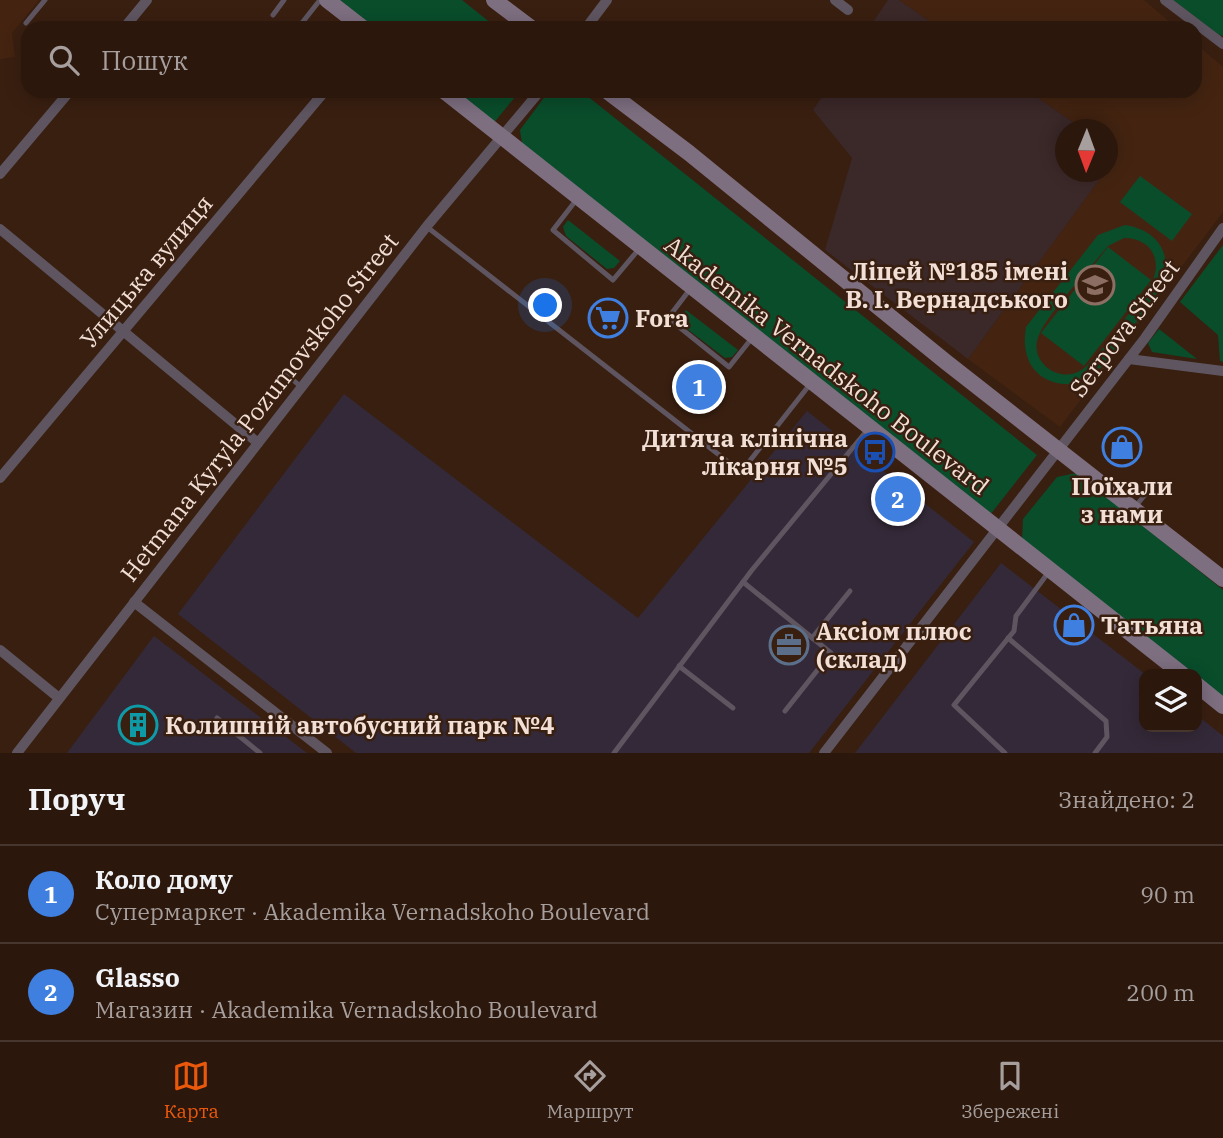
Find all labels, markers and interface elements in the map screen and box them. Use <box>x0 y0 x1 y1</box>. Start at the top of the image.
search box <box>21 21 1202 98</box>
icon: search <box>45 41 83 79</box>
text: Пошук <box>101 43 188 77</box>
north arrow <box>1055 119 1118 182</box>
street label: Улицька вулиця <box>73 188 219 354</box>
street label: Hetmana Kyryla Pozumovskoho Street <box>113 226 405 588</box>
street label: Akademika Vernadskoho Boulevard <box>658 228 996 502</box>
street label: Serpova Street <box>1062 253 1186 403</box>
place label: Ліцей №185 імені В. І. Вернадського <box>845 255 1068 315</box>
school or university icon: Ліцей №185 імені В. І. Вернадського <box>1074 264 1116 306</box>
your location <box>528 288 562 322</box>
supermarket icon: Fora <box>587 297 629 339</box>
place label: Fora <box>635 302 689 334</box>
pin: 1 <box>676 361 722 413</box>
place label: Дитяча клінічна лікарня №5 <box>642 422 848 482</box>
shop icon: Поїхали з нами <box>1101 426 1143 468</box>
bus stop icon: Дитяча клінічна лікарня №5 <box>854 431 896 473</box>
place label: Поїхали з нами <box>1071 470 1173 530</box>
pin: 2 <box>875 473 921 525</box>
shop icon: Татьяна <box>1053 604 1095 646</box>
place label: Татьяна <box>1101 609 1203 641</box>
place label: Аксіом плюс (склад) <box>816 615 972 675</box>
office icon: Аксіом плюс (склад) <box>768 624 810 666</box>
map controls <box>1139 669 1202 732</box>
button: layers <box>1139 669 1202 732</box>
building icon: Колишній автобусний парк №4 <box>117 704 159 746</box>
place label: Колишній автобусний парк №4 <box>165 709 555 741</box>
text: Поруч <box>28 779 125 818</box>
text: Знайдено: 2 <box>1058 784 1195 814</box>
text: Коло дому <box>95 862 233 896</box>
text: 1 <box>44 879 58 909</box>
text: 90 m <box>1140 879 1195 909</box>
text: Супермаркет · Akademika Vernadskoho Boulevard <box>95 896 650 926</box>
text: Glasso <box>95 960 180 994</box>
text: 2 <box>44 977 58 1007</box>
text: 200 m <box>1126 977 1195 1007</box>
text: Магазин · Akademika Vernadskoho Boulevard <box>95 994 598 1024</box>
tab: Карта <box>164 1057 219 1123</box>
tab: Маршрут <box>547 1057 634 1123</box>
tab: Збережені <box>961 1057 1059 1123</box>

